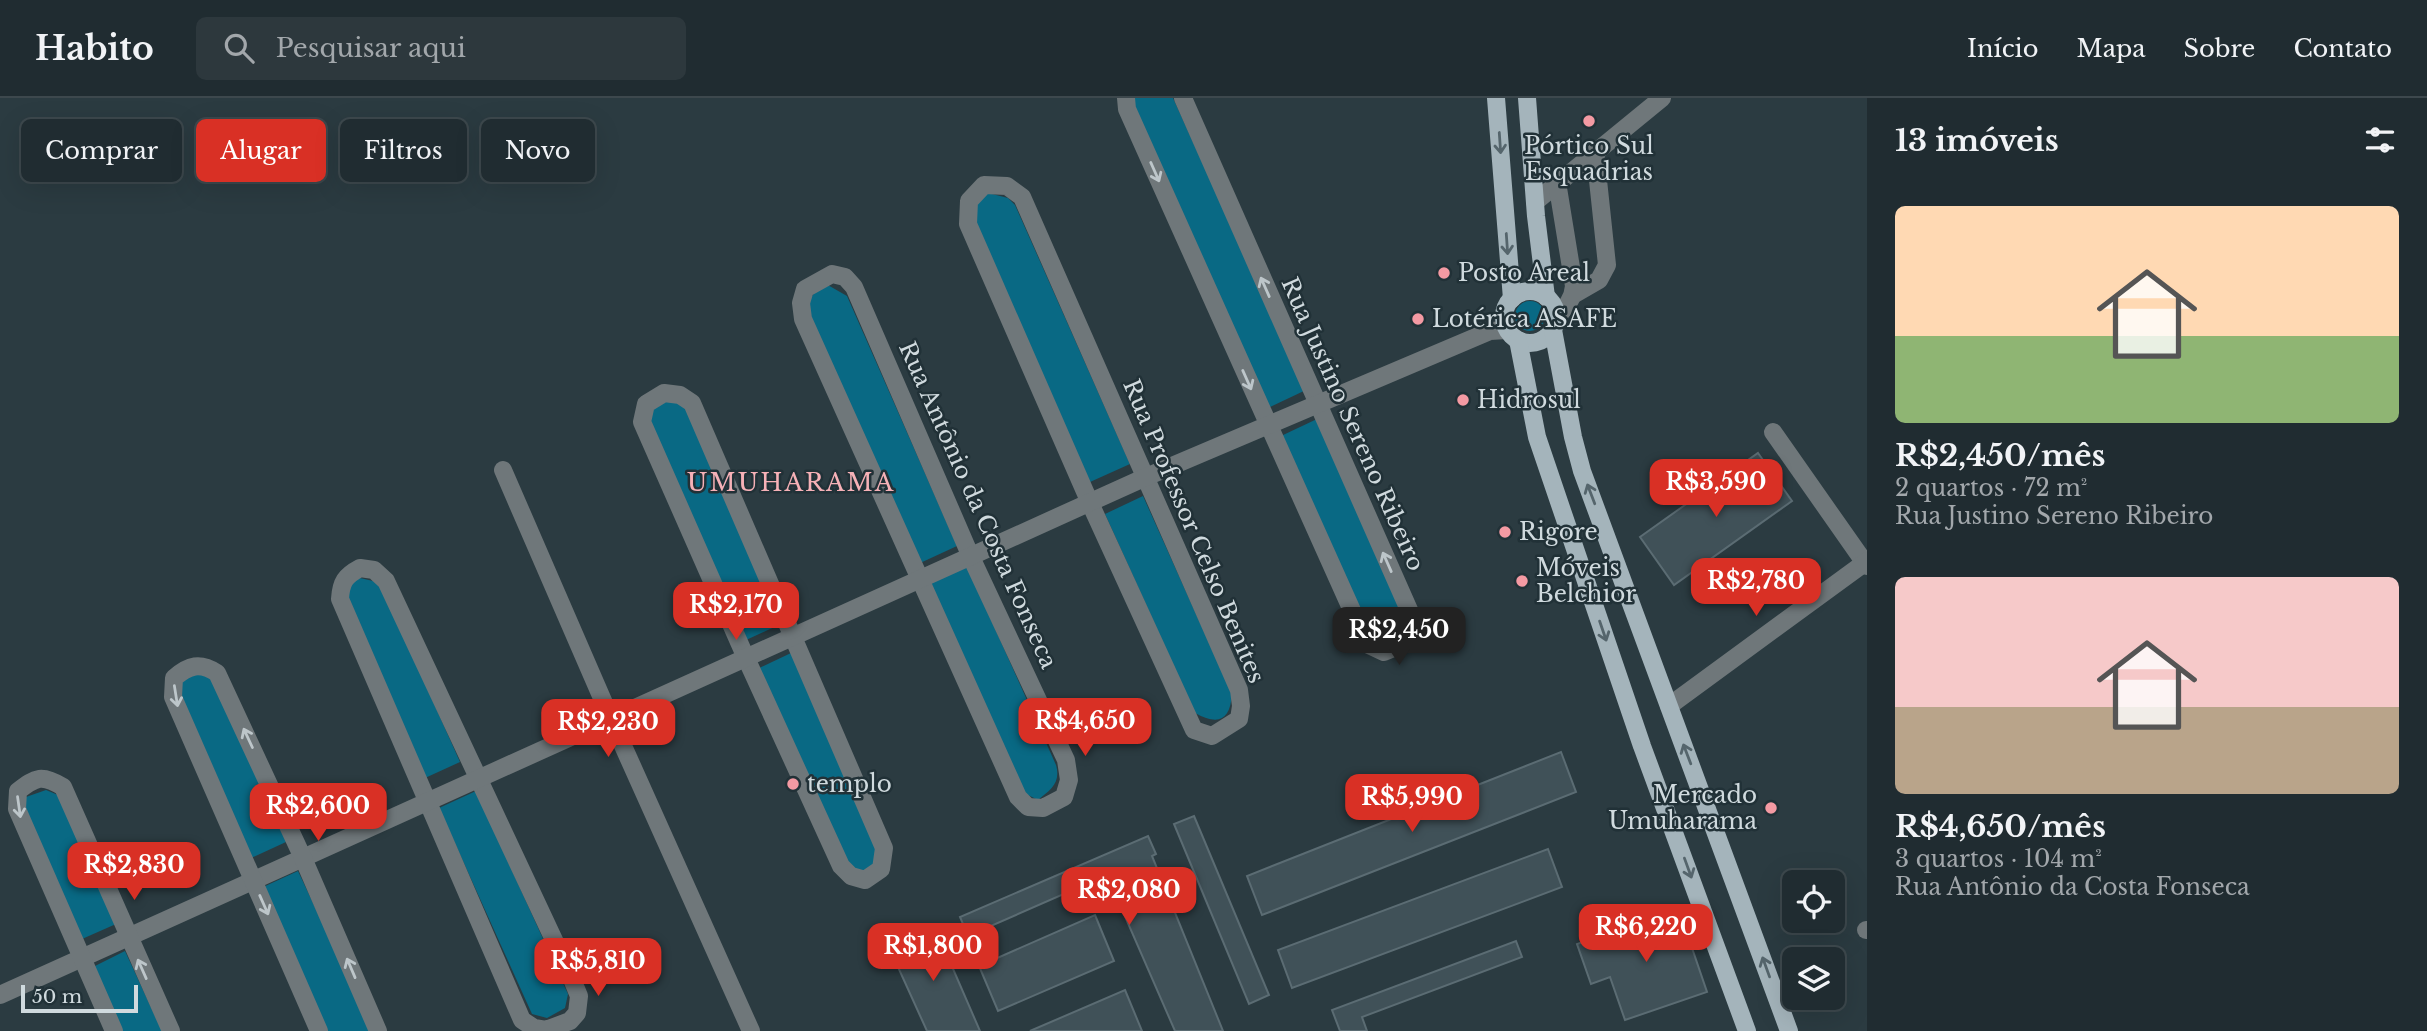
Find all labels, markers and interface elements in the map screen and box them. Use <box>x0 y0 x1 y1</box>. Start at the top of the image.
search box <box>196 17 686 80</box>
text: Habito <box>35 28 154 69</box>
icon: search <box>220 29 258 67</box>
text: Pesquisar aqui <box>276 32 466 64</box>
text: Início <box>1967 34 2039 63</box>
text: Mapa <box>2077 34 2146 63</box>
text: Sobre <box>2184 34 2255 63</box>
text: Contato <box>2293 34 2392 63</box>
marker: Pórtico Sul Esquadrias <box>1581 113 1597 129</box>
chip: Comprar <box>21 119 182 182</box>
chip: Alugar <box>196 119 326 182</box>
chip: Filtros <box>340 119 467 182</box>
chip: Novo <box>481 119 595 182</box>
icon: filters <box>2361 121 2399 159</box>
text: 13 imóveis <box>1895 122 2059 159</box>
one-way arrow <box>1493 131 1506 154</box>
place label: Pórtico Sul Esquadrias <box>1524 132 1654 186</box>
one-way arrow <box>1149 161 1162 182</box>
one-way arrow <box>1501 232 1514 254</box>
icon: home <box>2084 251 2210 377</box>
place label: Posto Areal <box>1458 259 1590 287</box>
marker: Posto Areal <box>1436 265 1452 281</box>
street label: Rua Justino Sereno Ribeiro <box>1275 273 1431 575</box>
one-way arrow <box>1258 277 1271 298</box>
place label: Lotérica ASAFE <box>1432 305 1617 333</box>
marker: Lotérica ASAFE <box>1410 311 1426 327</box>
street label: Rua Antônio da Costa Fonseca <box>893 337 1063 673</box>
one-way arrow <box>1241 368 1254 390</box>
street label: Rua Professor Celso Benites <box>1117 375 1271 687</box>
place label: Hidrosul <box>1477 386 1581 414</box>
marker: Hidrosul <box>1455 392 1471 408</box>
text: R$2,450/mês <box>1895 437 2106 474</box>
pin: R$3,590 <box>1651 460 1781 519</box>
district label: UMUHARAMA <box>687 468 895 497</box>
text: R$3,590 <box>1666 468 1766 496</box>
text: 2 quartos · 72 m² <box>1895 474 2087 502</box>
one-way arrow <box>1583 484 1596 506</box>
text: Rua Justino Sereno Ribeiro <box>1895 502 2213 530</box>
place label: Rigore <box>1519 518 1598 546</box>
marker: Rigore <box>1497 524 1513 540</box>
one-way arrow <box>1380 552 1393 573</box>
place label: Móveis Belchior <box>1536 554 1636 608</box>
pin: R$2,780 <box>1691 559 1821 618</box>
text: R$2,780 <box>1707 567 1805 595</box>
marker: Móveis Belchior <box>1514 573 1530 589</box>
pin: R$2,170 <box>671 582 801 642</box>
text: R$2,170 <box>689 591 783 619</box>
pin: R$2,450 <box>1334 608 1464 667</box>
text: R$2,450 <box>1349 616 1449 644</box>
one-way arrow <box>1598 619 1610 641</box>
icon: home <box>2084 622 2210 748</box>
one-way arrow <box>170 684 183 707</box>
pin: R$4,650 <box>1020 698 1150 758</box>
pin: R$2,230 <box>543 700 673 759</box>
text: R$4,650 <box>1034 707 1136 735</box>
text: R$2,230 <box>557 708 659 736</box>
one-way arrow <box>241 728 254 749</box>
one-way arrow <box>1679 743 1692 765</box>
place label: templo <box>807 770 892 798</box>
pin: R$5,990 <box>1347 774 1477 834</box>
marker: templo <box>785 776 801 792</box>
place label: Mercado Umuharama <box>1608 781 1757 835</box>
text: R$5,990 <box>1361 783 1463 811</box>
pin: R$2,600 <box>253 784 383 843</box>
text: R$2,600 <box>266 792 370 820</box>
one-way arrow <box>13 795 26 818</box>
marker: Mercado Umuharama <box>1763 800 1779 816</box>
text: R$4,650/mês <box>1895 808 2106 845</box>
pin: R$2,830 <box>69 842 199 902</box>
text: 3 quartos · 104 m² <box>1895 845 2102 873</box>
text: R$2,830 <box>83 851 185 879</box>
one-way arrow <box>1683 856 1695 878</box>
pin: R$2,080 <box>1064 868 1194 927</box>
map controls <box>1782 870 1845 1010</box>
button: locate <box>1782 870 1845 933</box>
text: Rua Antônio da Costa Fonseca <box>1895 873 2250 901</box>
text: R$2,080 <box>1077 876 1181 904</box>
one-way arrow <box>258 894 271 915</box>
pin: R$6,220 <box>1581 904 1711 964</box>
text: R$6,220 <box>1595 913 1697 941</box>
pin: R$1,800 <box>868 924 998 983</box>
text: R$1,800 <box>884 932 982 960</box>
pin: R$5,810 <box>533 939 663 998</box>
text: R$5,810 <box>550 947 646 975</box>
button: layers <box>1782 947 1845 1010</box>
one-way arrow <box>1759 956 1771 978</box>
one-way arrow <box>344 958 357 980</box>
one-way arrow <box>135 959 149 980</box>
scale bar <box>21 982 138 1014</box>
text: 50 m <box>32 985 82 1008</box>

